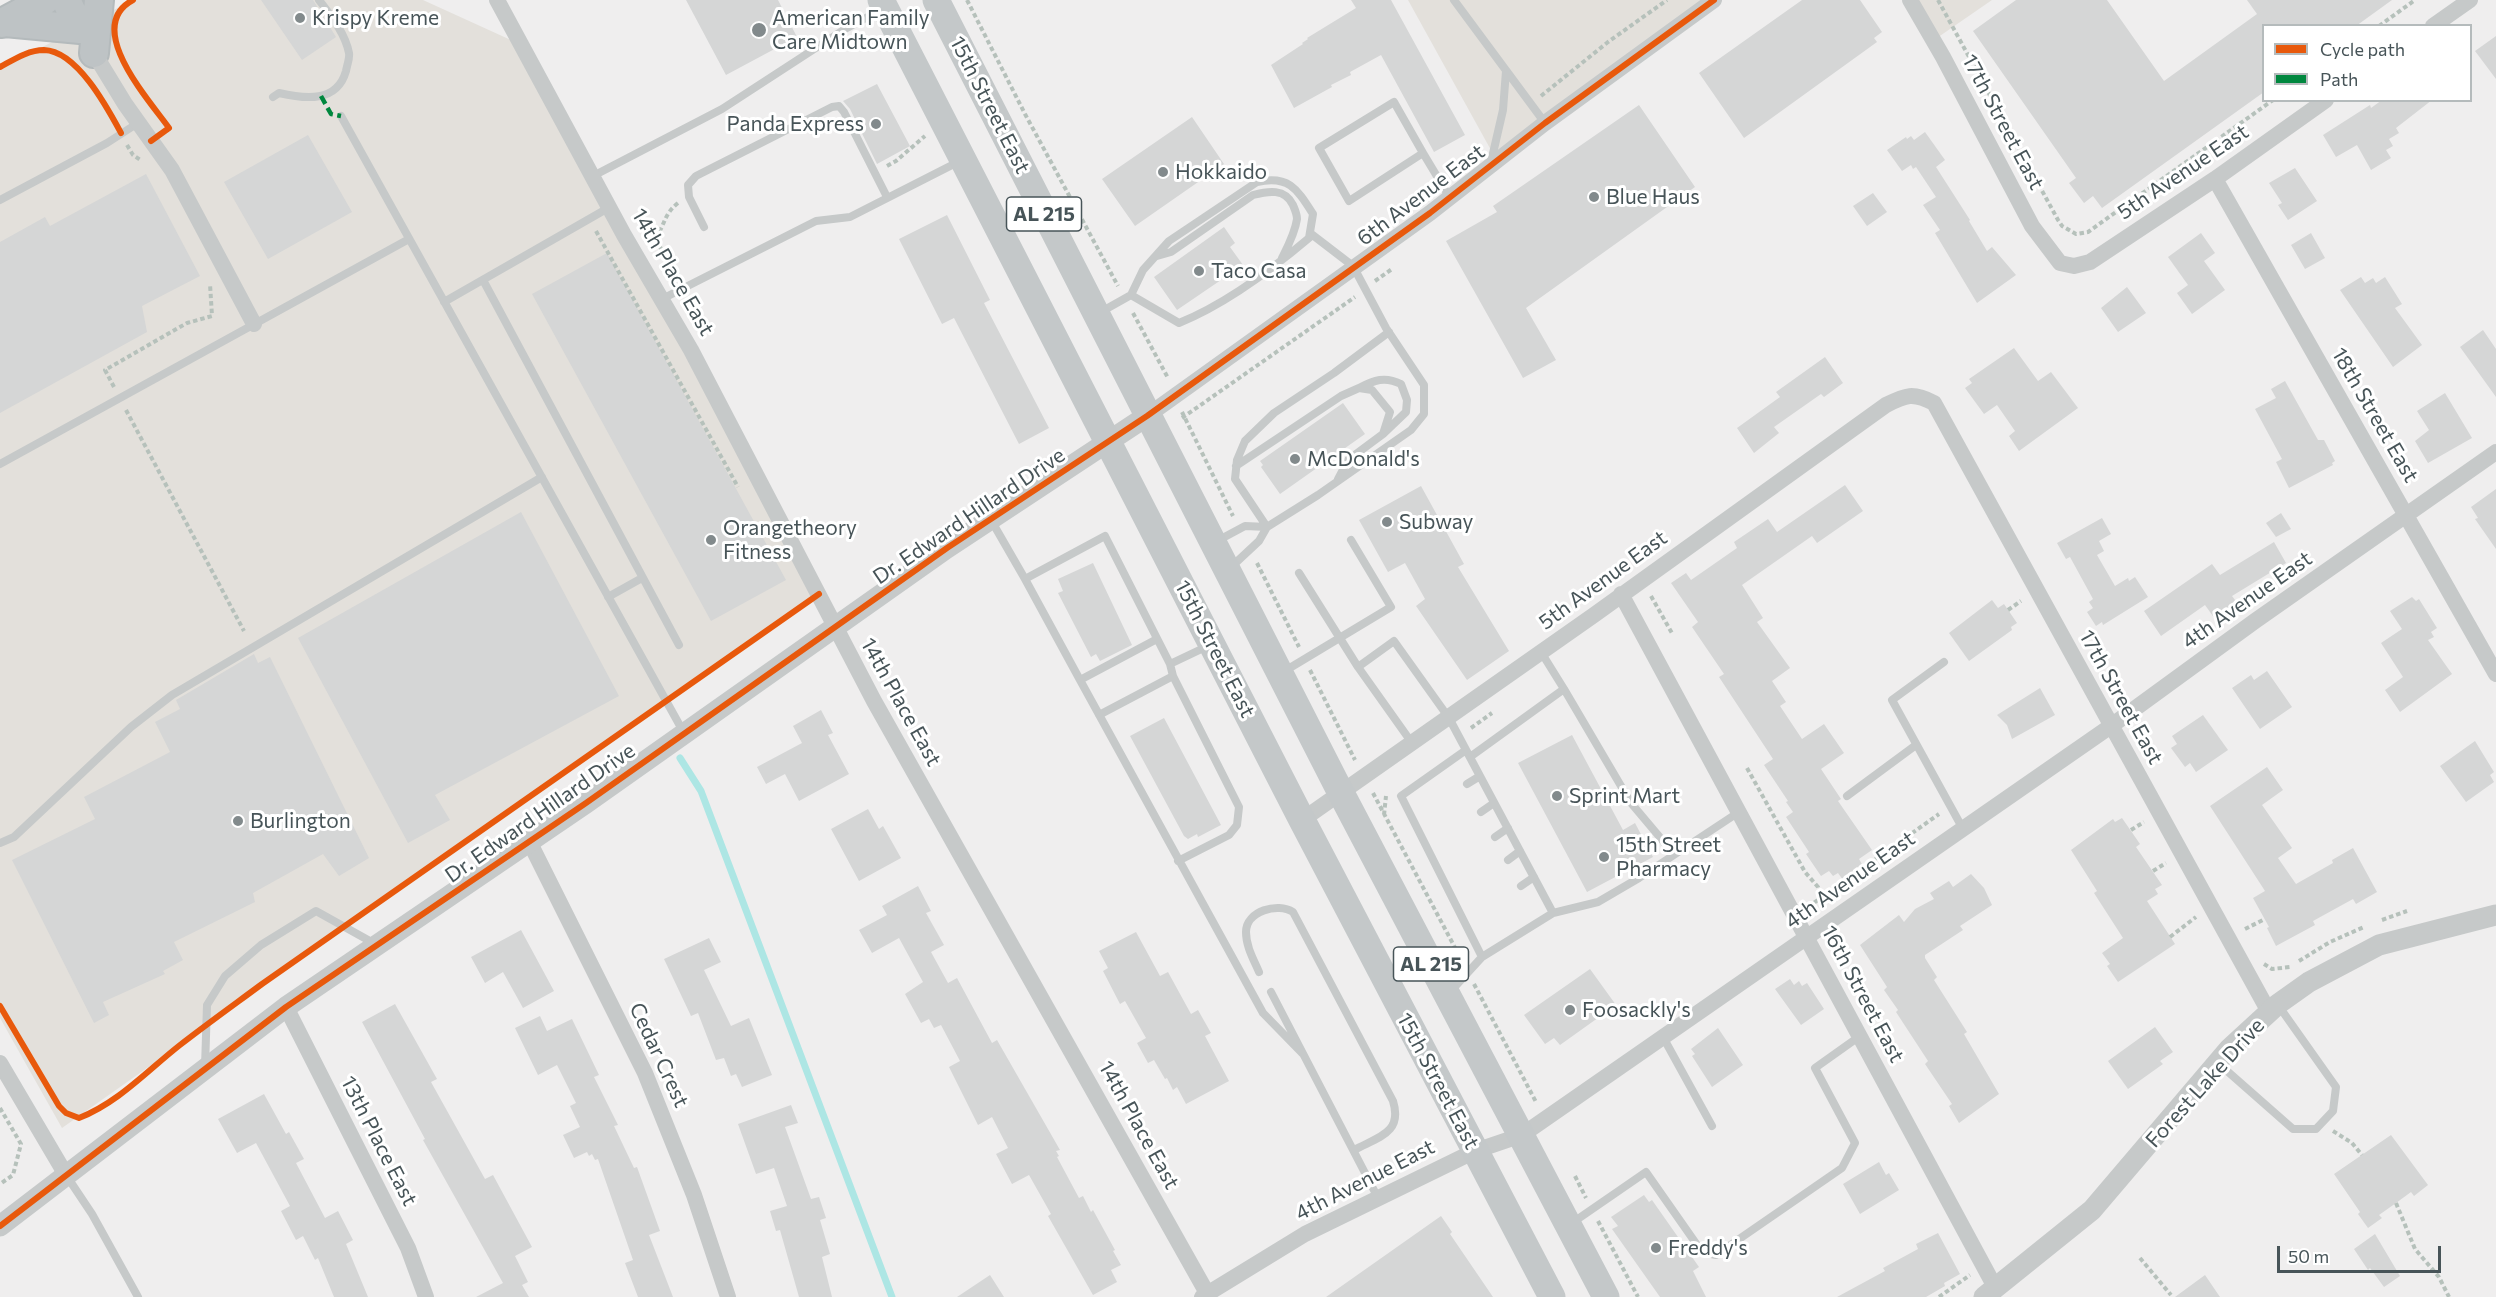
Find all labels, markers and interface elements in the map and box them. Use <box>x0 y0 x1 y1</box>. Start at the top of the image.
place label: Krispy Kreme <box>312 5 439 31</box>
place label: American Family Care Midtown <box>772 5 930 55</box>
marker: Krispy Kreme <box>293 11 307 25</box>
marker: American Family Care Midtown <box>750 21 768 39</box>
legend <box>2262 24 2472 102</box>
street label: 15th Street East <box>945 32 1035 178</box>
text: Cycle path <box>2320 38 2405 60</box>
street label: 17th Street East <box>1957 50 2049 194</box>
text: Path <box>2320 68 2358 90</box>
place label: Panda Express <box>726 111 864 137</box>
marker: Panda Express <box>869 117 883 131</box>
street label: 5th Avenue East <box>2113 119 2253 225</box>
street label: 6th Avenue East <box>1352 139 1490 251</box>
place label: Hokkaido <box>1175 159 1267 185</box>
marker: Hokkaido <box>1156 165 1170 179</box>
place label: Blue Haus <box>1606 184 1700 210</box>
marker: Blue Haus <box>1587 190 1601 204</box>
road number: AL 215 <box>1006 197 1082 231</box>
street label: 14th Place East <box>626 204 720 340</box>
place label: Taco Casa <box>1211 258 1306 284</box>
marker: Taco Casa <box>1192 264 1206 278</box>
street label: 18th Street East <box>2326 343 2424 487</box>
street label: Dr. Edward Hillard Drive <box>868 442 1070 590</box>
place label: McDonald's <box>1307 446 1420 472</box>
marker: McDonald's <box>1288 452 1302 466</box>
place label: Subway <box>1399 509 1473 535</box>
place label: Orangetheory Fitness <box>723 515 857 565</box>
marker: Subway <box>1380 515 1394 529</box>
street label: 5th Avenue East <box>1534 525 1672 635</box>
marker: Orangetheory Fitness <box>704 533 718 547</box>
street label: 4th Avenue East <box>2177 546 2317 654</box>
street label: 15th Street East <box>1170 576 1260 722</box>
street label: 17th Street East <box>2074 625 2168 769</box>
street label: 14th Place East <box>855 633 947 771</box>
street label: Dr. Edward Hillard Drive <box>440 738 640 888</box>
place label: Sprint Mart <box>1569 783 1680 809</box>
marker: Sprint Mart <box>1550 789 1564 803</box>
place label: Burlington <box>250 808 351 834</box>
marker: Burlington <box>231 814 245 828</box>
street label: 4th Avenue East <box>1780 826 1920 934</box>
place label: 15th Street Pharmacy <box>1616 832 1721 882</box>
marker: 15th Street Pharmacy <box>1597 850 1611 864</box>
street label: 16th Street East <box>1816 921 1910 1067</box>
road number: AL 215 <box>1394 947 1468 981</box>
place label: Foosackly's <box>1582 997 1691 1023</box>
street label: Cedar Crest <box>624 999 694 1111</box>
marker: Foosackly's <box>1563 1003 1577 1017</box>
street label: 15th Street East <box>1392 1009 1484 1153</box>
street label: Forest Lake Drive <box>2140 1013 2270 1153</box>
street label: 14th Place East <box>1093 1056 1185 1194</box>
street label: 13th Place East <box>336 1072 422 1210</box>
street label: 4th Avenue East <box>1291 1134 1439 1226</box>
scale bar <box>2280 1234 2444 1272</box>
place label: Freddy's <box>1668 1235 1748 1261</box>
marker: Freddy's <box>1649 1241 1663 1255</box>
text: 50 m <box>2288 1245 2329 1267</box>

